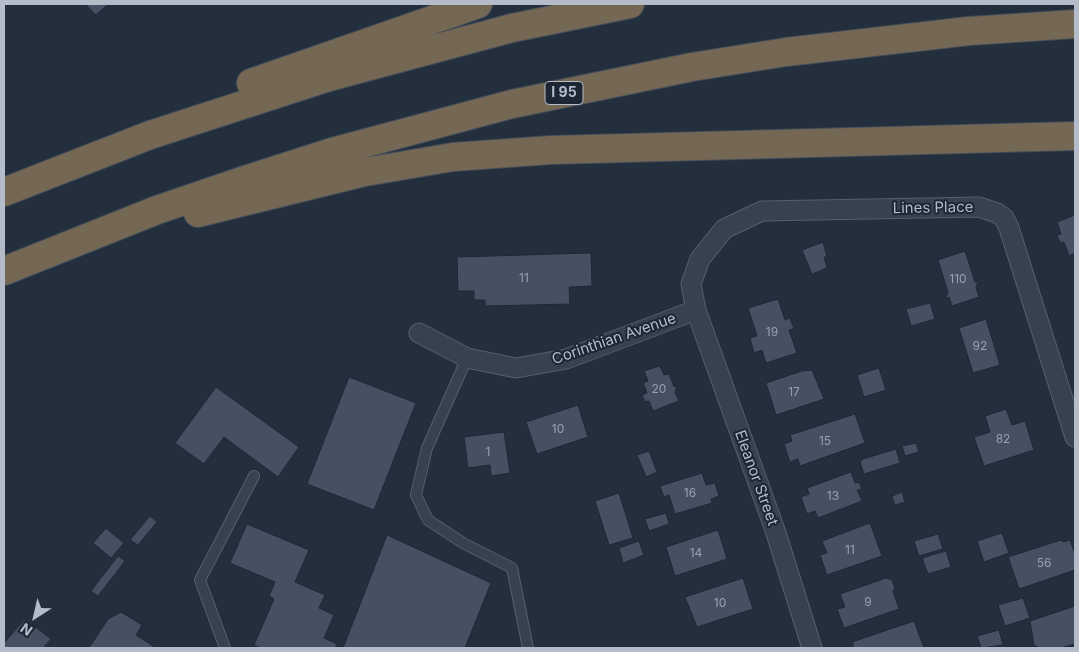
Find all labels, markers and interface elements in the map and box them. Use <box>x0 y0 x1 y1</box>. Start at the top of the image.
road number: I 95 <box>545 82 583 105</box>
street label: Lines Place <box>892 198 974 218</box>
house number: 11 <box>519 271 529 285</box>
house number: 110 <box>949 272 967 286</box>
street label: Corinthian Avenue <box>550 309 678 369</box>
house number: 19 <box>766 325 778 339</box>
house number: 92 <box>973 339 987 353</box>
house number: 20 <box>652 382 666 396</box>
house number: 17 <box>788 385 800 399</box>
house number: 10 <box>552 422 564 436</box>
street label: Eleanor Street <box>730 428 782 528</box>
house number: 82 <box>996 432 1010 446</box>
house number: 15 <box>819 434 831 448</box>
house number: 1 <box>486 445 490 459</box>
house number: 16 <box>684 486 696 500</box>
house number: 13 <box>827 489 839 503</box>
house number: 11 <box>845 543 855 557</box>
house number: 14 <box>690 546 702 560</box>
house number: 56 <box>1037 556 1051 570</box>
north arrow <box>10 592 60 642</box>
house number: 9 <box>864 595 872 609</box>
house number: 10 <box>714 596 726 610</box>
text: N <box>17 620 35 640</box>

